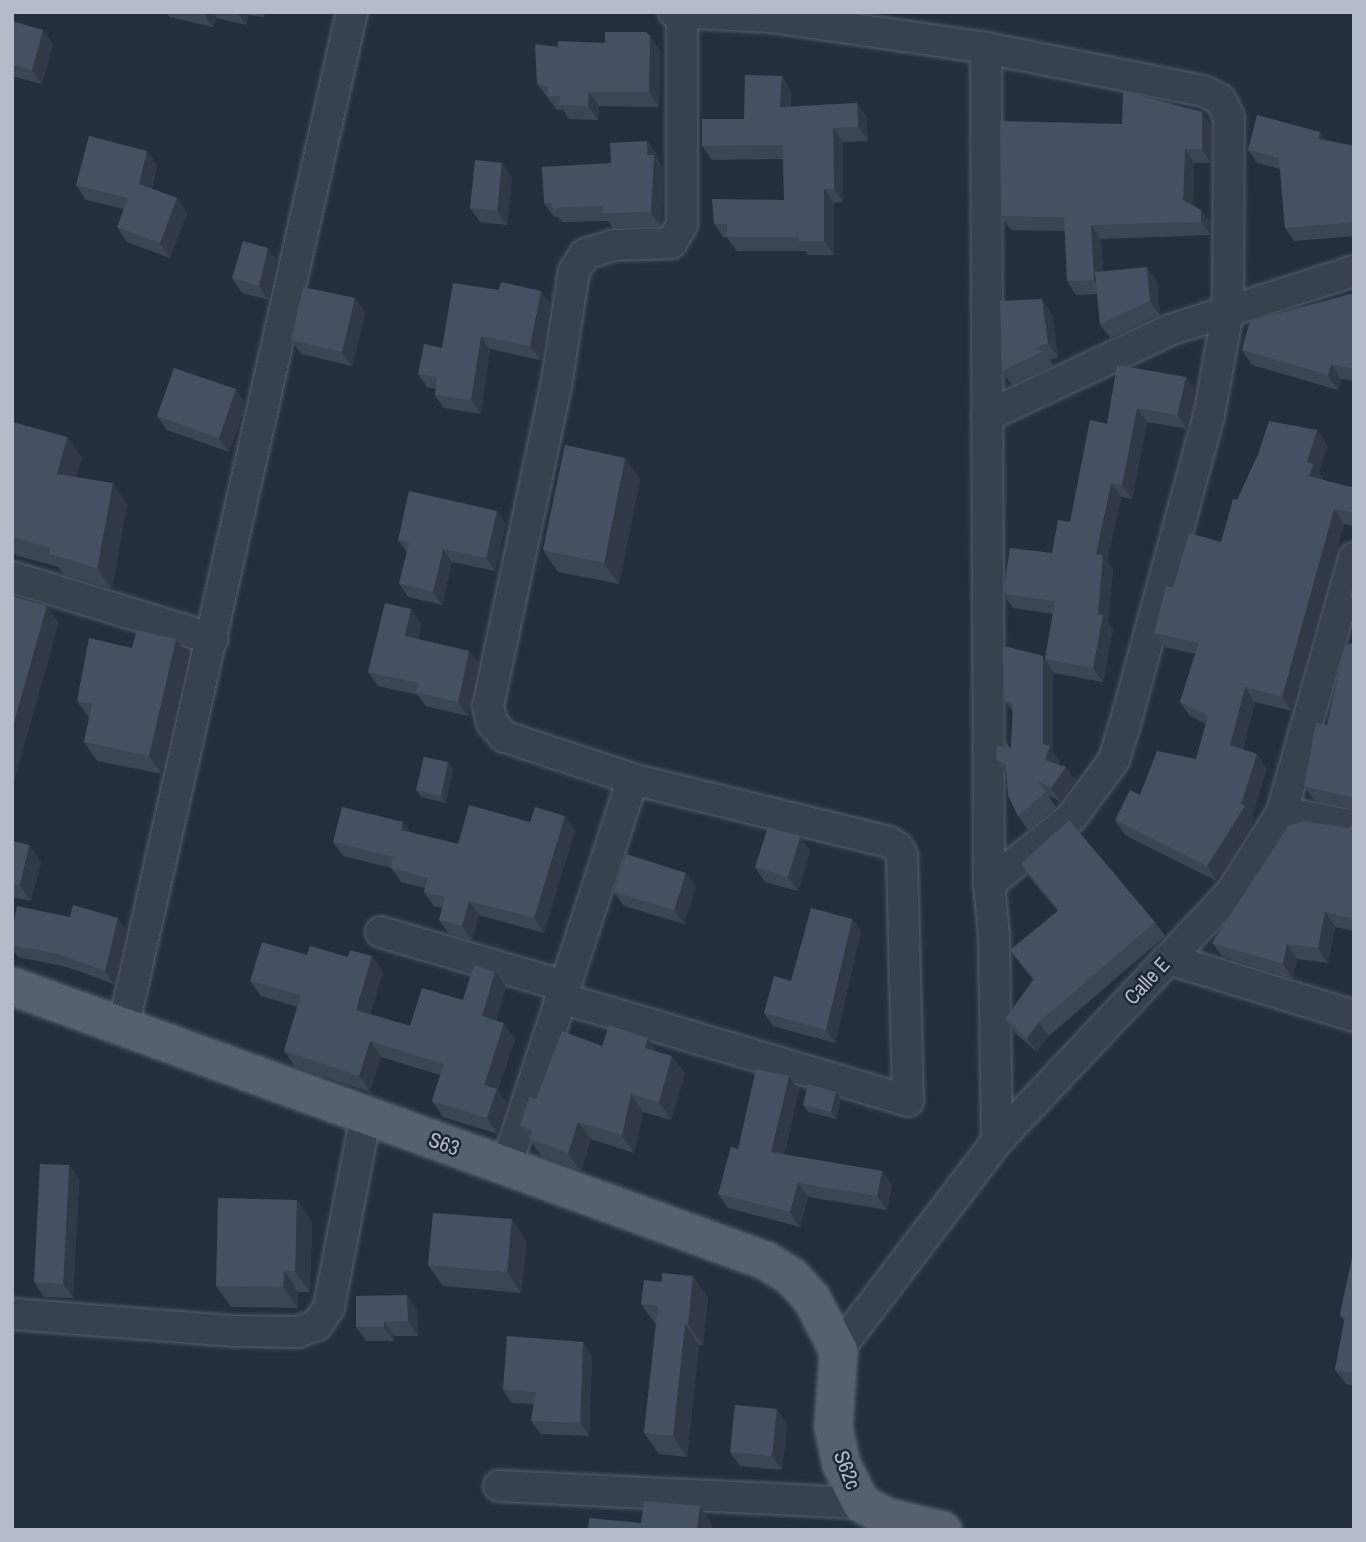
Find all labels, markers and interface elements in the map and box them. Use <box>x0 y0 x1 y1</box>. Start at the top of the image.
street label: Calle E <box>1119 952 1175 1010</box>
street label: S63 <box>425 1127 463 1161</box>
street label: S62c <box>828 1447 866 1493</box>

